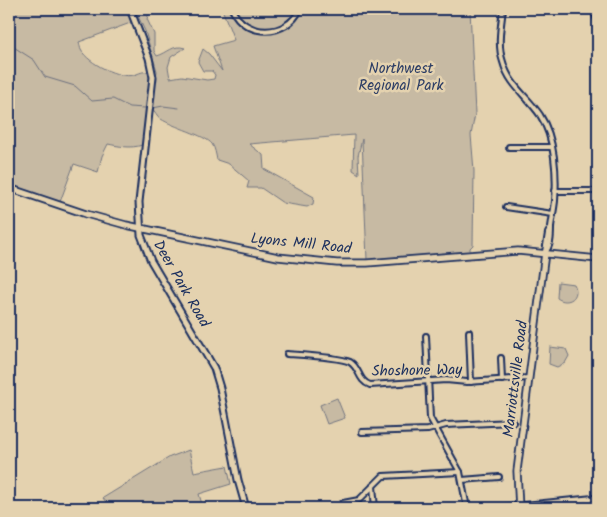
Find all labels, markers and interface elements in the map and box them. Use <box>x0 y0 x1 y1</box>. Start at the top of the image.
park label: Northwest Regional Park <box>359 57 444 98</box>
street label: Lyons Mill Road <box>249 227 353 261</box>
street label: Deer Park Road <box>146 236 216 333</box>
street label: Marriottsville Road <box>497 319 535 439</box>
street label: Shoshone Way <box>372 358 463 384</box>

